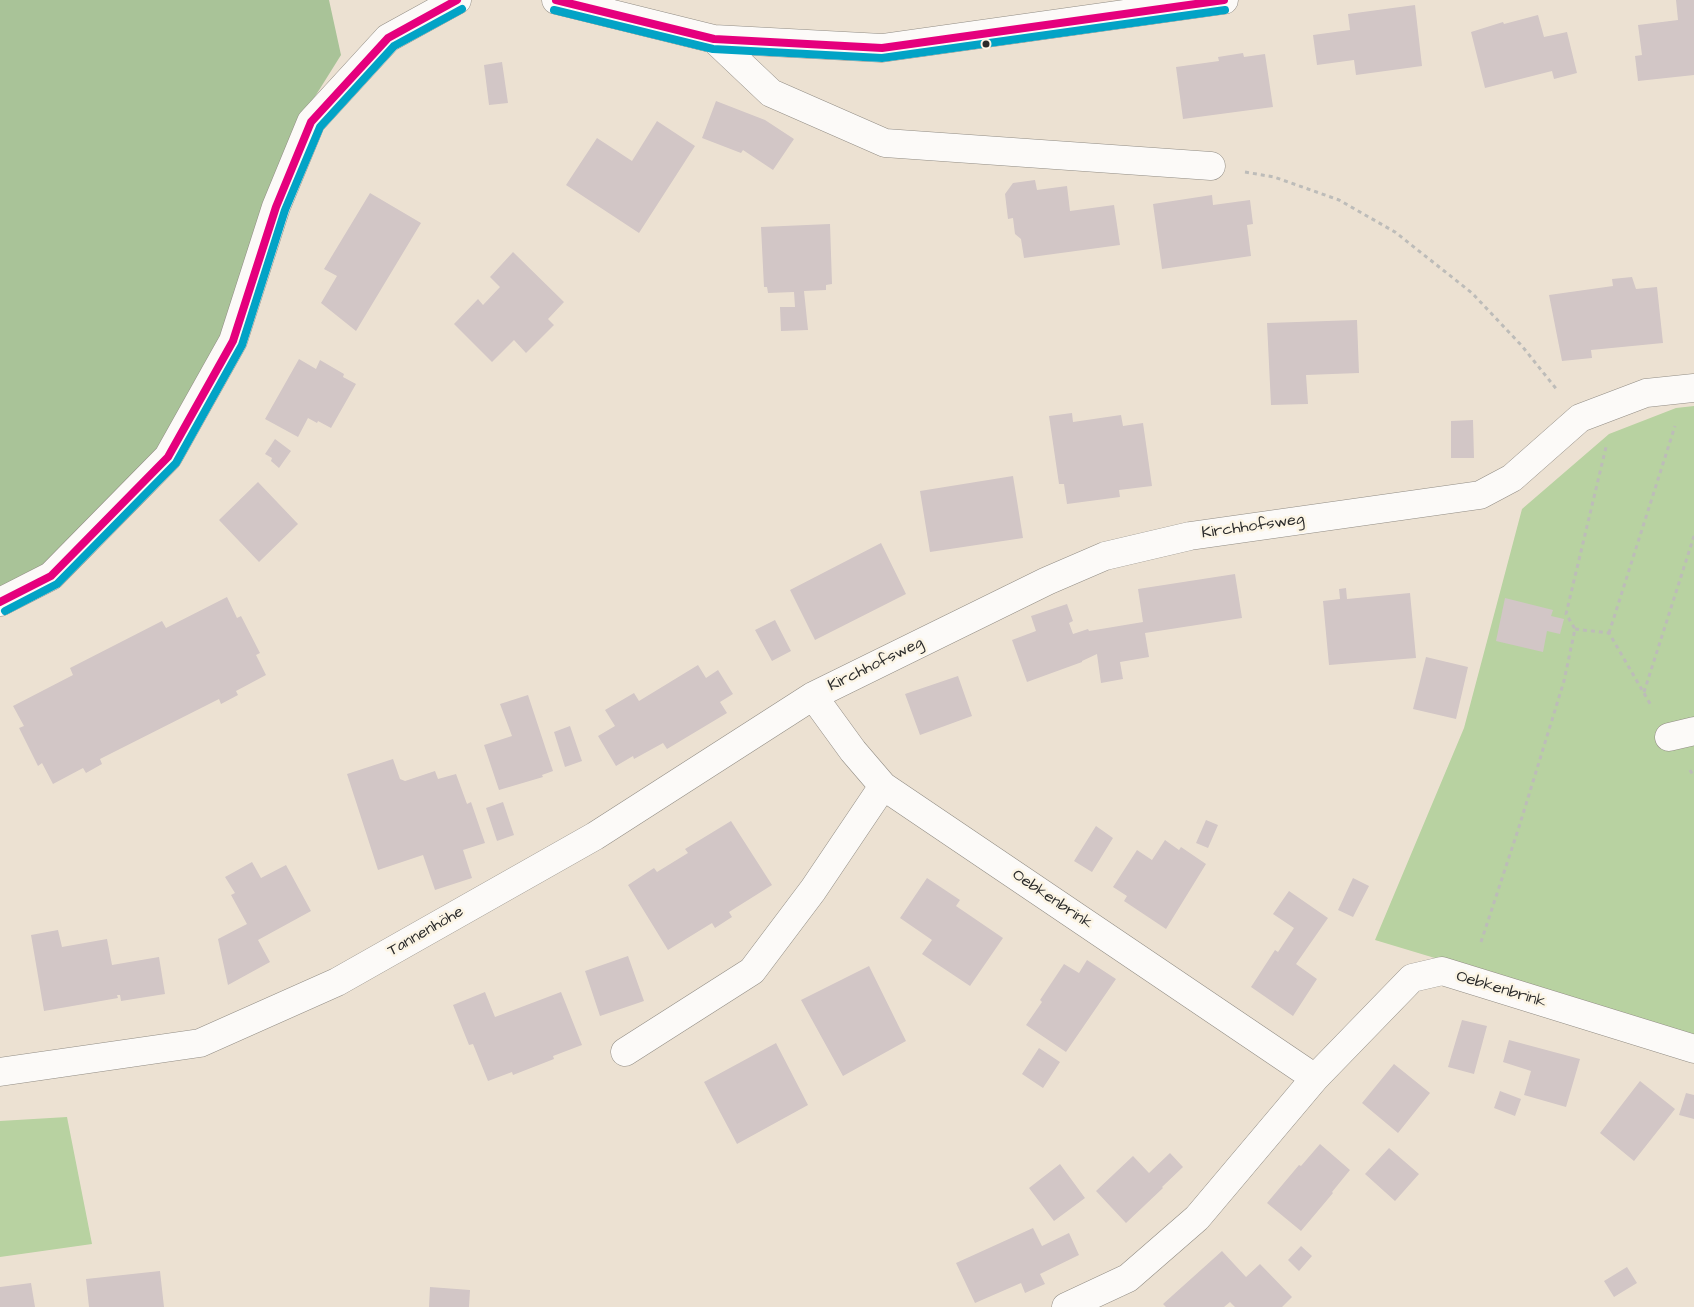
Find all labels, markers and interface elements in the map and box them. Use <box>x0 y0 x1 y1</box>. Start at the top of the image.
unlabelled marker <box>981 39 991 49</box>
street label: Kirchhofsweg <box>1201 510 1305 544</box>
street label: Kirchhofsweg <box>825 634 927 696</box>
street label: Oebkenbrink <box>1008 866 1096 934</box>
street label: Tannenhöhe <box>385 903 467 961</box>
street label: Oebkenbrink <box>1454 967 1548 1013</box>

